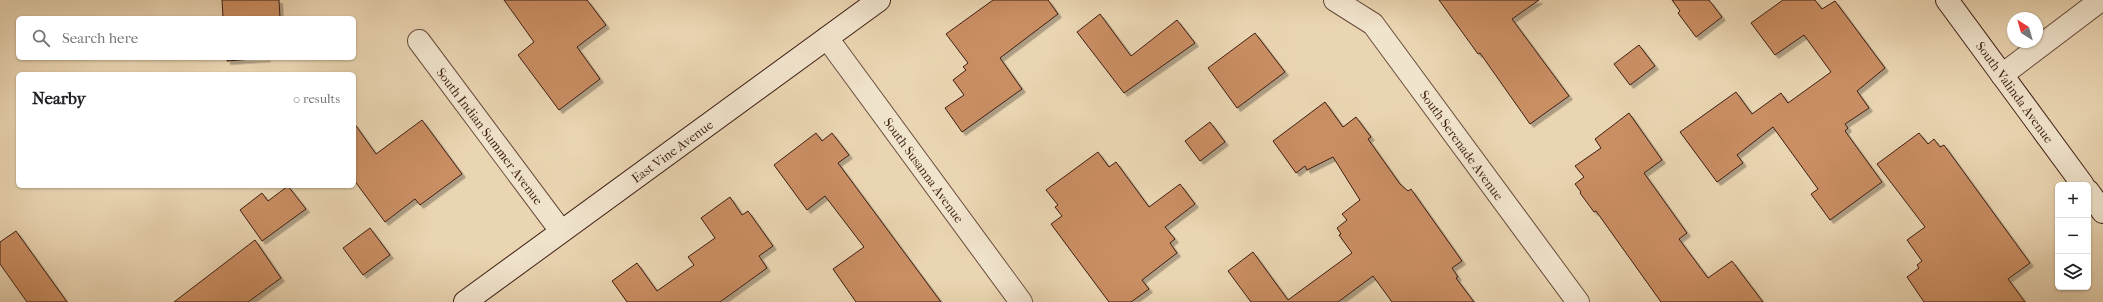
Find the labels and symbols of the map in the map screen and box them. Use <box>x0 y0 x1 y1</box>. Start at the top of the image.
north arrow <box>2007 12 2043 48</box>
street label: South Valinda Avenue <box>1973 39 2057 146</box>
street label: South Indian Summer Avenue <box>433 65 546 208</box>
street label: South Serenade Avenue <box>1417 87 1507 204</box>
street label: South Susanna Avenue <box>881 115 967 226</box>
street label: East Vine Avenue <box>629 116 716 186</box>

